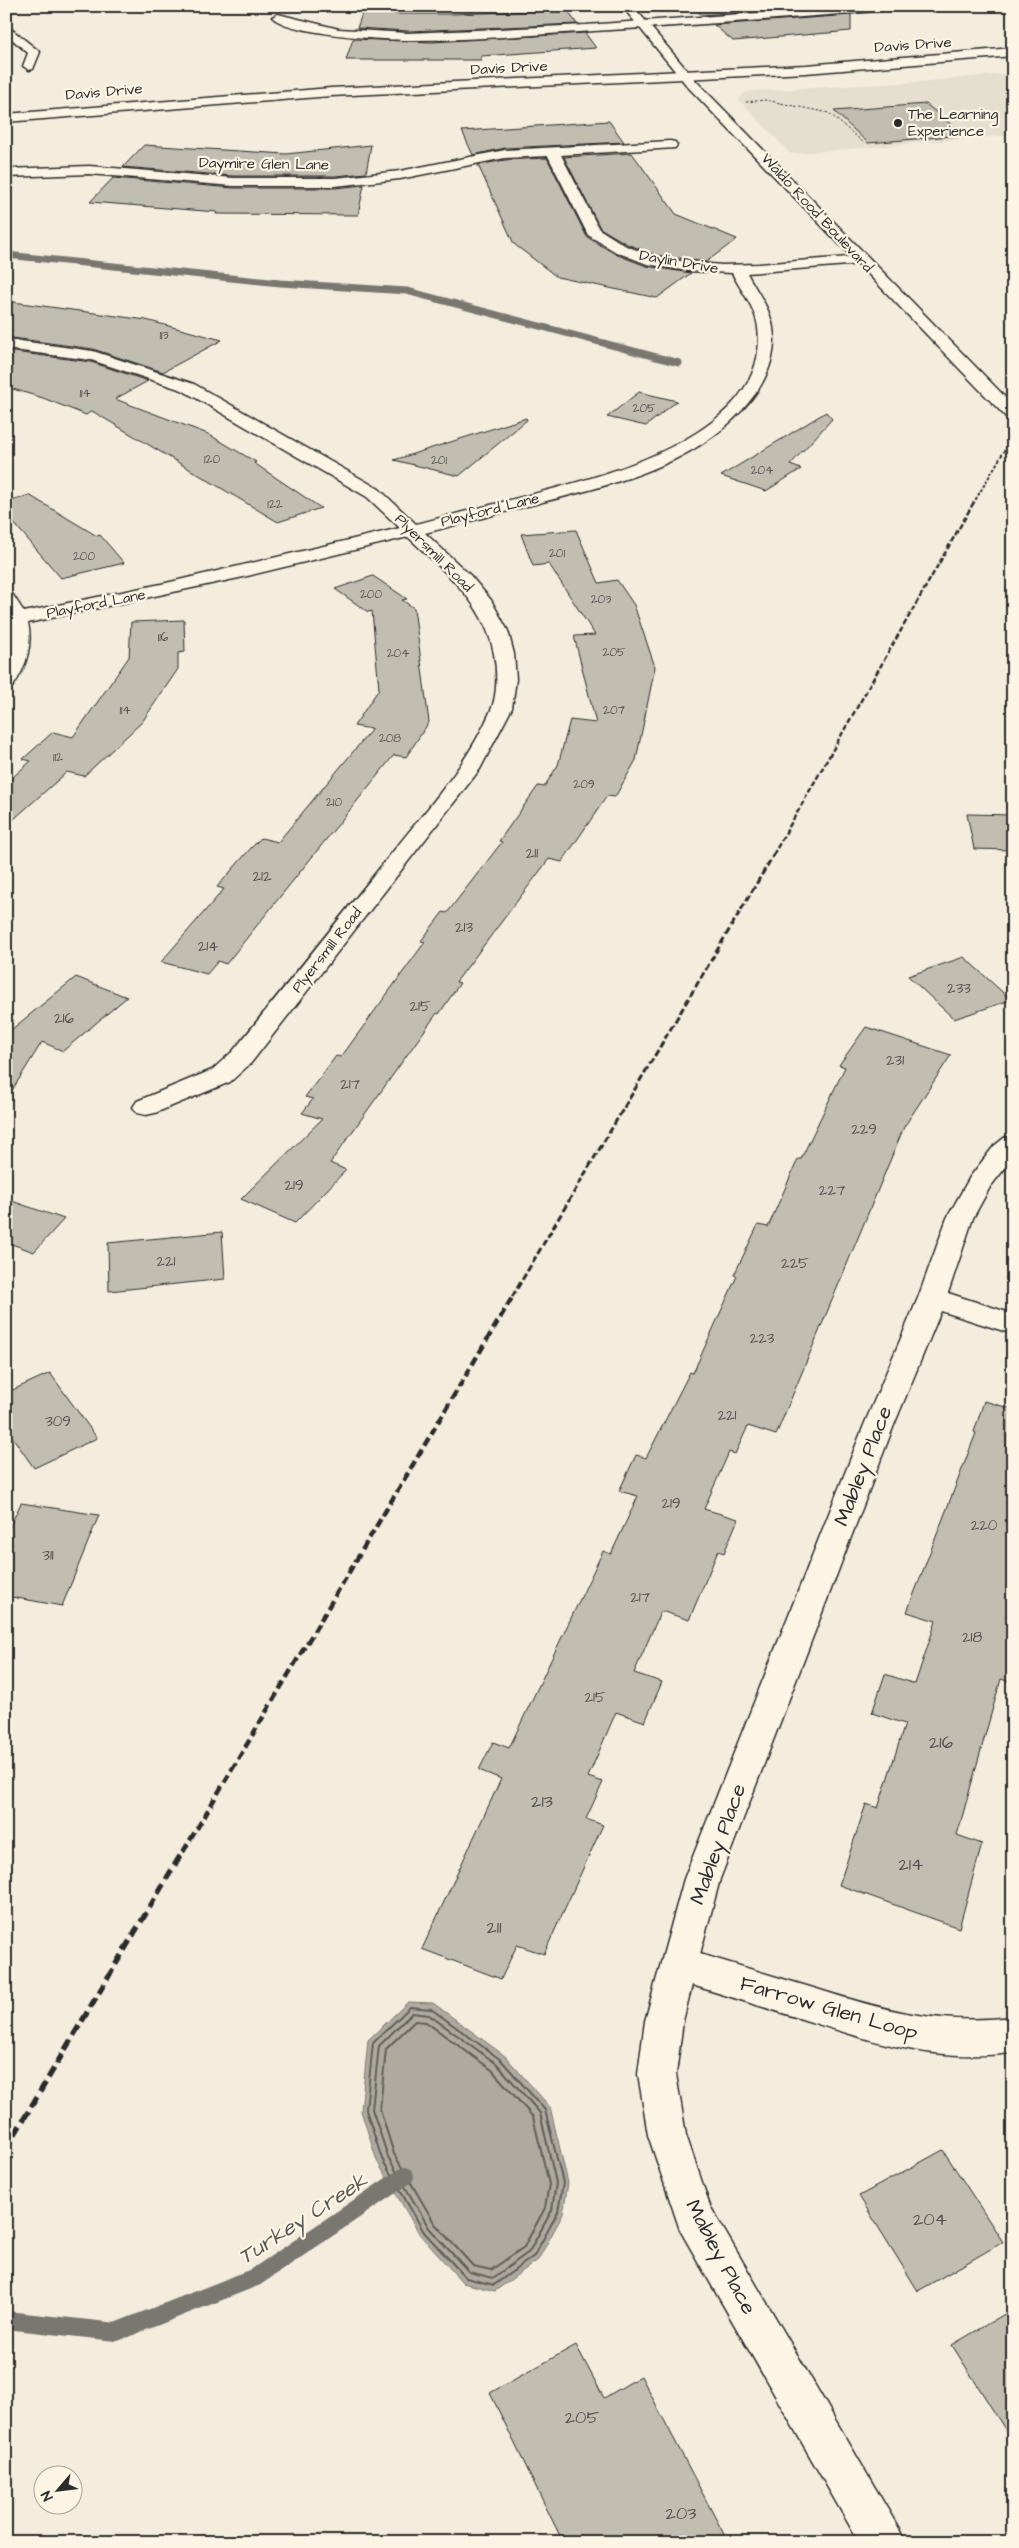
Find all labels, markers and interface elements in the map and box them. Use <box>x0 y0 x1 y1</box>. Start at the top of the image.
street label: Davis Drive <box>874 32 952 58</box>
street label: Davis Drive <box>470 55 548 81</box>
street label: Davis Drive <box>65 78 143 106</box>
place label: The Learning Experience <box>908 104 999 142</box>
marker: The Learning Experience <box>892 117 904 129</box>
street label: Waldo Rood Boulevard <box>756 149 878 277</box>
street label: Daymire Glen Lane <box>199 152 329 177</box>
street label: Daylin Drive <box>638 245 720 280</box>
house number: 113 <box>159 327 169 344</box>
house number: 114 <box>79 385 91 402</box>
house number: 205 <box>633 400 656 417</box>
house number: 120 <box>204 451 220 468</box>
house number: 201 <box>431 452 447 469</box>
house number: 204 <box>751 462 773 479</box>
street label: Playford Lane <box>439 488 542 533</box>
house number: 122 <box>267 496 283 513</box>
street label: Plyersmill Road <box>389 509 478 598</box>
house number: 201 <box>549 545 565 562</box>
house number: 200 <box>73 548 95 565</box>
street label: Playford Lane <box>45 584 148 625</box>
house number: 200 <box>360 586 382 603</box>
house number: 203 <box>591 591 611 608</box>
house number: 116 <box>158 629 169 646</box>
house number: 205 <box>603 644 626 661</box>
house number: 204 <box>387 645 409 662</box>
house number: 114 <box>119 702 131 719</box>
house number: 207 <box>603 702 626 719</box>
house number: 208 <box>379 730 401 747</box>
house number: 112 <box>53 749 63 766</box>
house number: 209 <box>573 776 595 793</box>
house number: 210 <box>326 794 342 811</box>
house number: 211 <box>526 843 538 864</box>
house number: 212 <box>252 866 272 887</box>
street label: Plyersmill Road <box>287 903 368 998</box>
house number: 213 <box>455 917 473 938</box>
house number: 214 <box>198 936 218 957</box>
house number: 233 <box>947 978 971 999</box>
house number: 215 <box>409 996 431 1017</box>
house number: 216 <box>54 1008 75 1029</box>
house number: 231 <box>886 1050 904 1071</box>
house number: 217 <box>340 1074 360 1095</box>
house number: 229 <box>851 1119 877 1140</box>
house number: 219 <box>284 1175 304 1196</box>
house number: 227 <box>819 1180 845 1201</box>
house number: 221 <box>156 1251 176 1272</box>
house number: 225 <box>781 1253 809 1274</box>
house number: 223 <box>750 1328 775 1349</box>
street label: Mabley Place <box>827 1402 901 1531</box>
house number: 221 <box>717 1405 737 1426</box>
house number: 309 <box>45 1411 71 1432</box>
house number: 219 <box>661 1493 681 1514</box>
house number: 220 <box>971 1515 998 1536</box>
house number: 311 <box>42 1545 54 1566</box>
house number: 217 <box>630 1587 650 1608</box>
house number: 218 <box>962 1627 982 1648</box>
house number: 215 <box>584 1687 606 1708</box>
house number: 216 <box>929 1730 953 1755</box>
street label: Mabley Place <box>683 1780 755 1909</box>
house number: 213 <box>531 1789 553 1814</box>
house number: 214 <box>899 1852 923 1877</box>
house number: 211 <box>487 1915 501 1940</box>
street label: Farrow Glen Loop <box>736 1969 922 2048</box>
water label: Turkey Creek <box>232 2165 375 2273</box>
street label: Mabley Place <box>677 2194 763 2321</box>
house number: 204 <box>913 2207 947 2232</box>
house number: 205 <box>565 2405 599 2430</box>
north arrow <box>32 2466 82 2516</box>
text: N <box>36 2487 58 2504</box>
house number: 203 <box>666 2501 696 2526</box>

